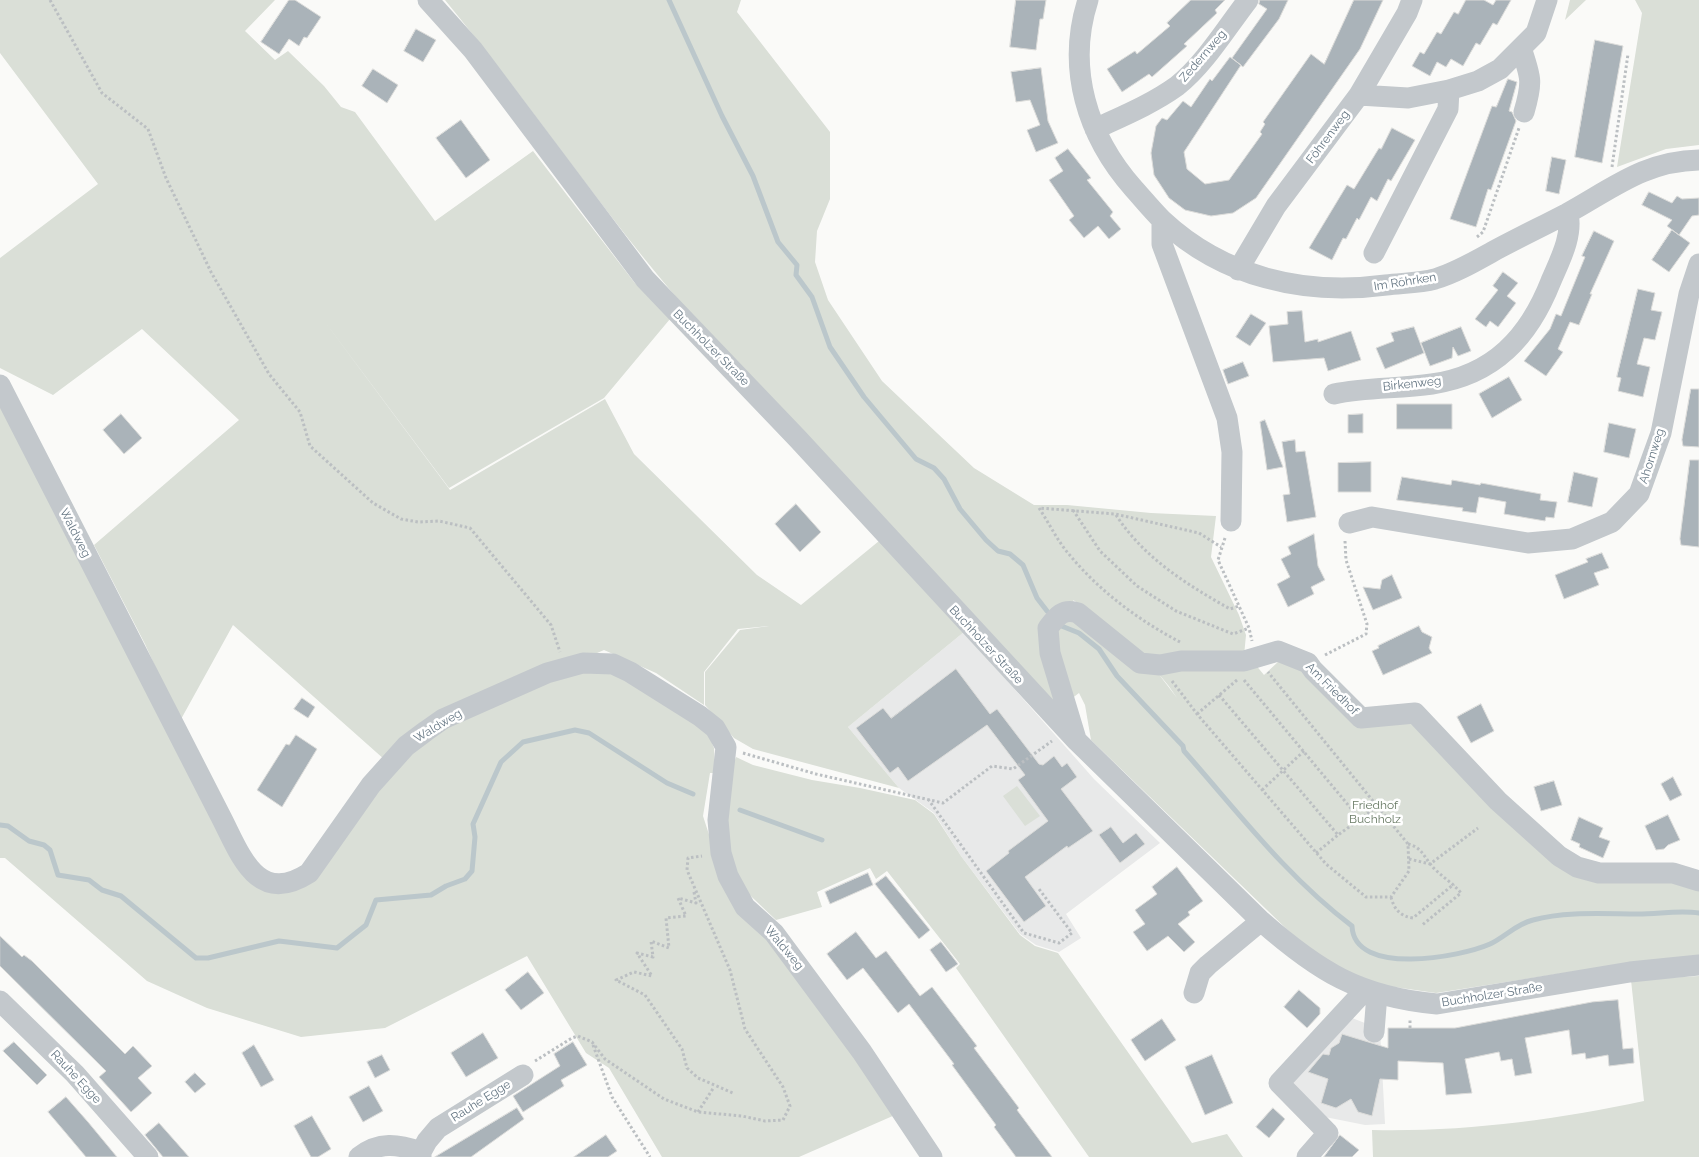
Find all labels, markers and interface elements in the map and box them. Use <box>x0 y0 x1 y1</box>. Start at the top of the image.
street label: Zedernweg <box>1177 27 1229 85</box>
street label: Föhrenweg <box>1303 108 1353 166</box>
street label: Im Röhrken <box>1373 270 1437 294</box>
street label: Buchholzer Straße <box>670 307 752 389</box>
street label: Birkenweg <box>1382 374 1442 394</box>
street label: Ahornweg <box>1636 427 1668 485</box>
street label: Waldweg <box>57 506 93 560</box>
street label: Buchholzer Straße <box>946 603 1026 687</box>
street label: Am Friedhof <box>1303 660 1361 718</box>
street label: Waldweg <box>411 706 465 746</box>
park label: Friedhof Buchholz <box>1349 798 1401 826</box>
street label: Waldweg <box>761 923 807 973</box>
street label: Buchholzer Straße <box>1441 980 1543 1010</box>
street label: Rauhe Egge <box>48 1047 104 1107</box>
street label: Rauhe Egge <box>449 1077 513 1125</box>

